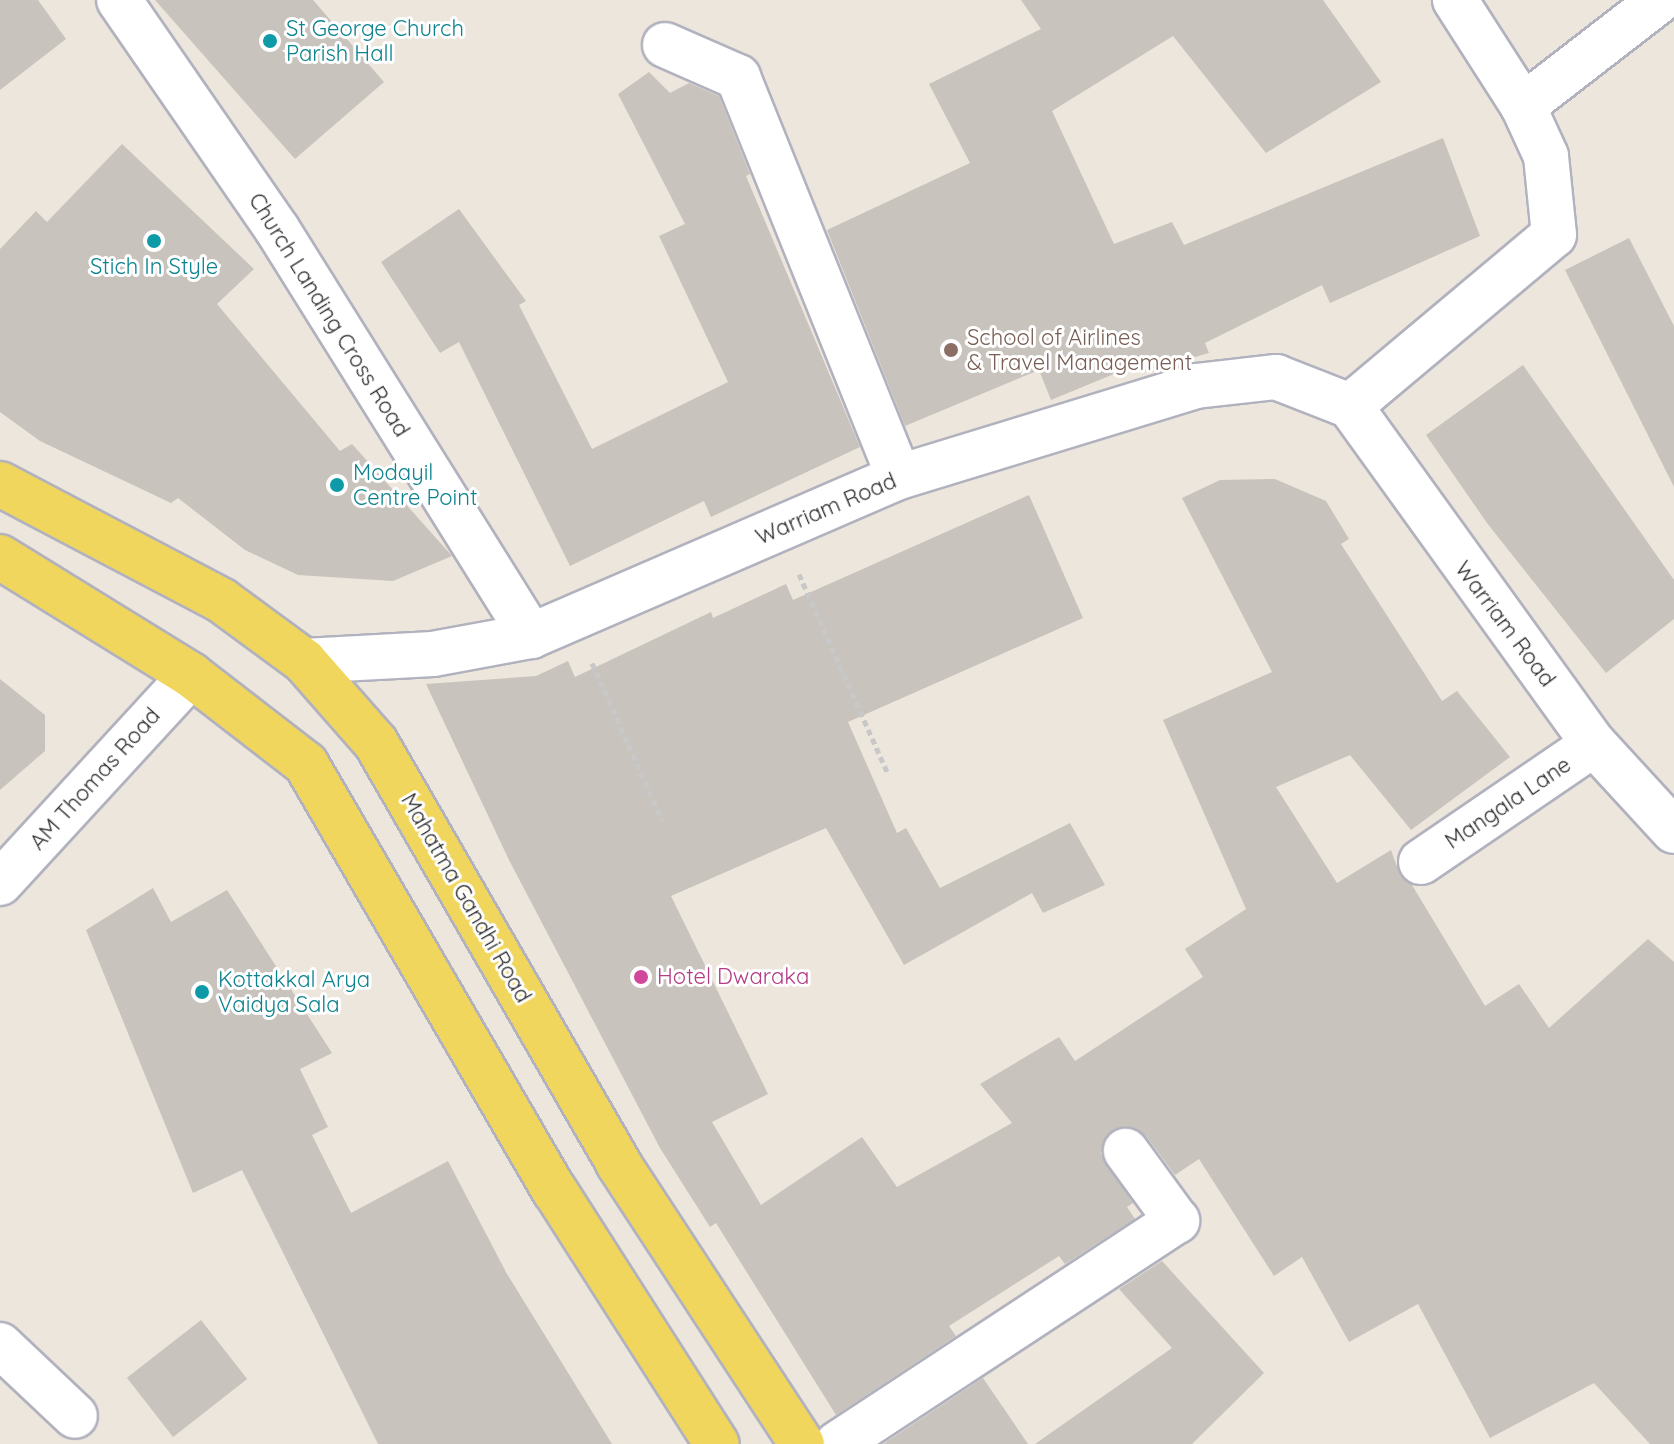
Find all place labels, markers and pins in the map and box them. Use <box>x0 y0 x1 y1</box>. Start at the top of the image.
place label: St George Church Parish Hall <box>286 15 464 66</box>
marker: St George Church Parish Hall <box>261 32 279 50</box>
marker: Stich In Style <box>145 232 163 250</box>
place label: Stich In Style <box>90 254 218 280</box>
place label: School of Airlines & Travel Management <box>967 324 1192 376</box>
marker: School of Airlines & Travel Management <box>942 341 960 359</box>
place label: Modayil Centre Point <box>353 459 477 510</box>
marker: Modayil Centre Point <box>328 476 346 494</box>
place label: Hotel Dwaraka <box>657 964 809 990</box>
place label: Kottakkal Arya Vaidya Sala <box>218 966 370 1018</box>
marker: Hotel Dwaraka <box>632 968 650 986</box>
marker: Kottakkal Arya Vaidya Sala <box>193 983 211 1001</box>

